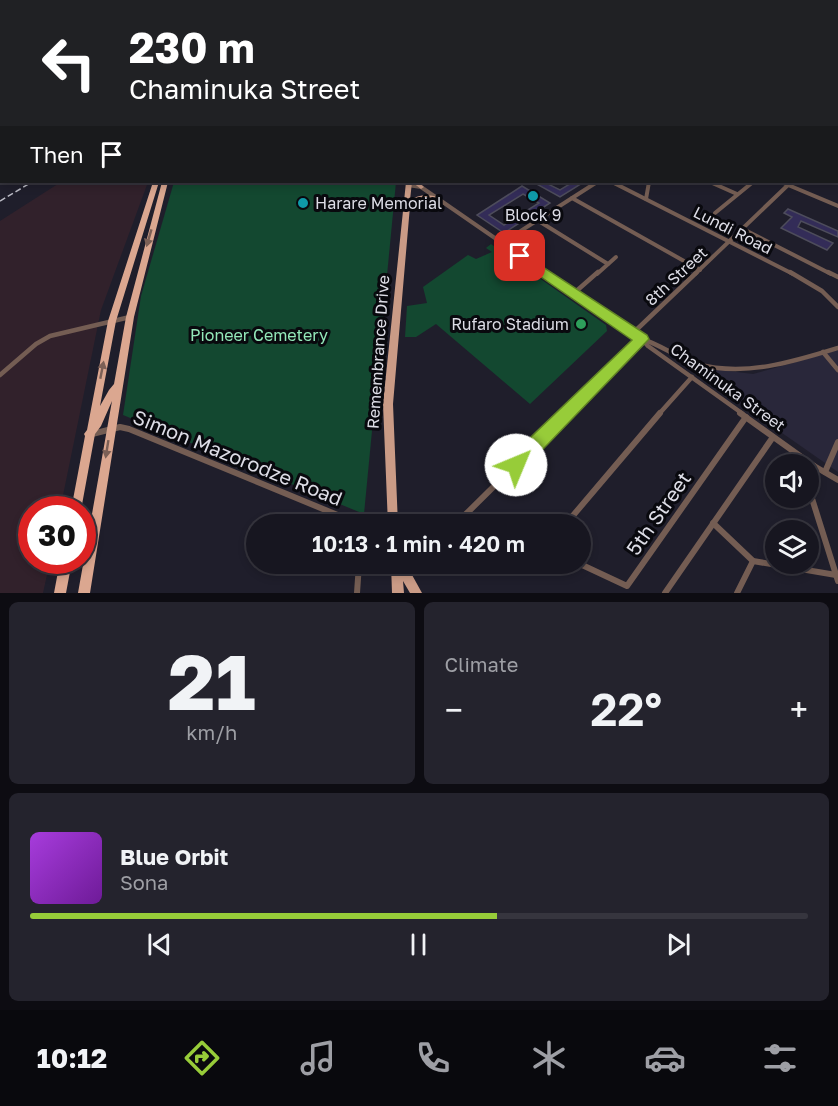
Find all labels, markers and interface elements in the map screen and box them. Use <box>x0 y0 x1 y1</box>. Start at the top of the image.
text: 230 m <box>129 22 255 72</box>
icon: left <box>30 24 108 102</box>
text: Chaminuka Street <box>129 73 360 105</box>
icon: arrive <box>95 138 128 171</box>
text: Then <box>30 141 83 168</box>
marker: Block 9 <box>526 189 540 203</box>
place label: Harare Memorial <box>315 193 442 213</box>
marker: Harare Memorial <box>296 196 310 210</box>
street label: Lundi Road <box>690 202 776 258</box>
place label: Block 9 <box>505 205 561 225</box>
one-way arrow <box>144 229 153 247</box>
pin <box>494 230 545 281</box>
icon: arrive <box>503 239 536 272</box>
street label: 8th Street <box>641 242 711 310</box>
street label: Remembrance Drive <box>363 274 393 430</box>
place label: Rufaro Stadium <box>451 314 569 334</box>
marker: Rufaro Stadium <box>574 317 588 331</box>
park label: Pioneer Cemetery <box>190 325 328 345</box>
street label: Chaminuka Street <box>667 339 789 435</box>
one-way arrow <box>98 360 107 379</box>
street label: Simon Mazorodze Road <box>130 404 346 510</box>
position arrow <box>484 433 548 497</box>
one-way arrow <box>102 440 111 459</box>
map controls <box>765 454 819 574</box>
button: sound <box>765 454 819 508</box>
street label: 5th Street <box>621 467 695 559</box>
speed limit sign: 30 <box>18 496 96 574</box>
button: layers <box>765 520 819 574</box>
text: 10:13 · 1 min · 420 m <box>312 530 525 557</box>
text: 21 <box>168 634 256 727</box>
text: Climate <box>445 652 518 676</box>
text: 22° <box>591 682 662 736</box>
text: − <box>445 690 463 729</box>
text: + <box>790 690 808 729</box>
text: km/h <box>186 720 237 744</box>
text: Blue Orbit <box>120 843 228 870</box>
text: Sona <box>120 870 168 894</box>
icon: previous <box>143 928 176 961</box>
icon: pause <box>402 928 435 961</box>
icon: next <box>662 928 695 961</box>
icon: directions <box>181 1037 223 1079</box>
icon: music <box>297 1037 339 1079</box>
icon: phone <box>412 1037 454 1079</box>
icon: climate <box>528 1037 570 1079</box>
icon: car <box>644 1037 686 1079</box>
icon: filters <box>759 1037 801 1079</box>
text: 10:12 <box>37 1042 107 1074</box>

